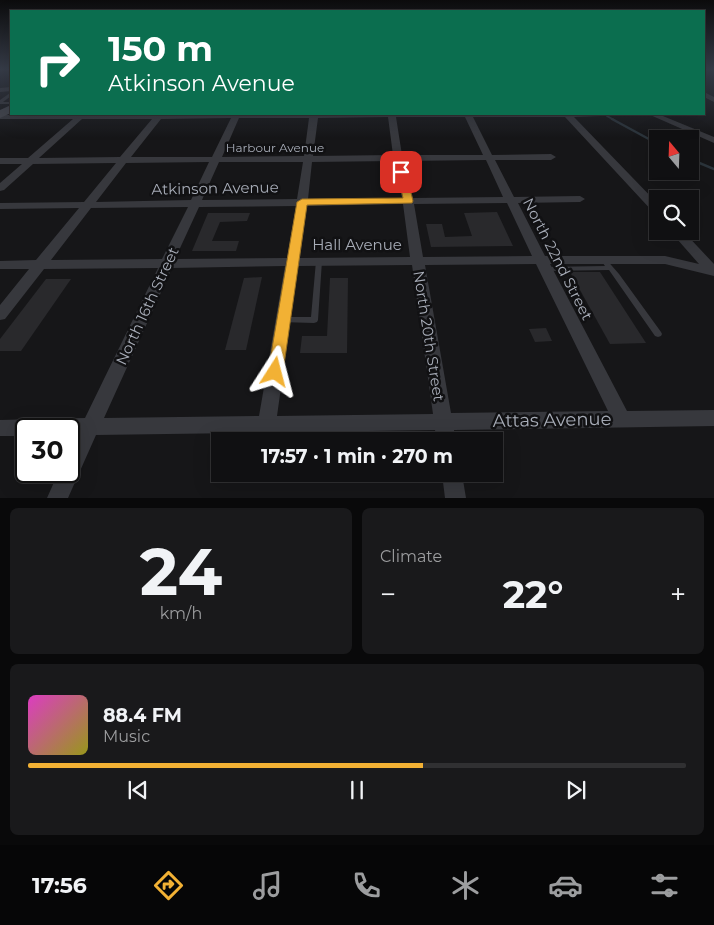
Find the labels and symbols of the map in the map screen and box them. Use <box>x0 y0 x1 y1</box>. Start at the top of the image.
north arrow <box>649 130 699 180</box>
street label: Harbour Avenue <box>226 140 324 155</box>
pin <box>380 151 422 193</box>
street label: Atkinson Avenue <box>151 177 279 199</box>
street label: North 22nd Street <box>519 195 597 323</box>
street label: Hall Avenue <box>312 235 402 254</box>
street label: North 16th Street <box>111 244 183 368</box>
street label: North 20th Street <box>409 269 449 403</box>
position arrow <box>248 345 300 397</box>
street label: Attas Avenue <box>492 408 612 432</box>
speed limit sign: 30 <box>15 418 80 483</box>

